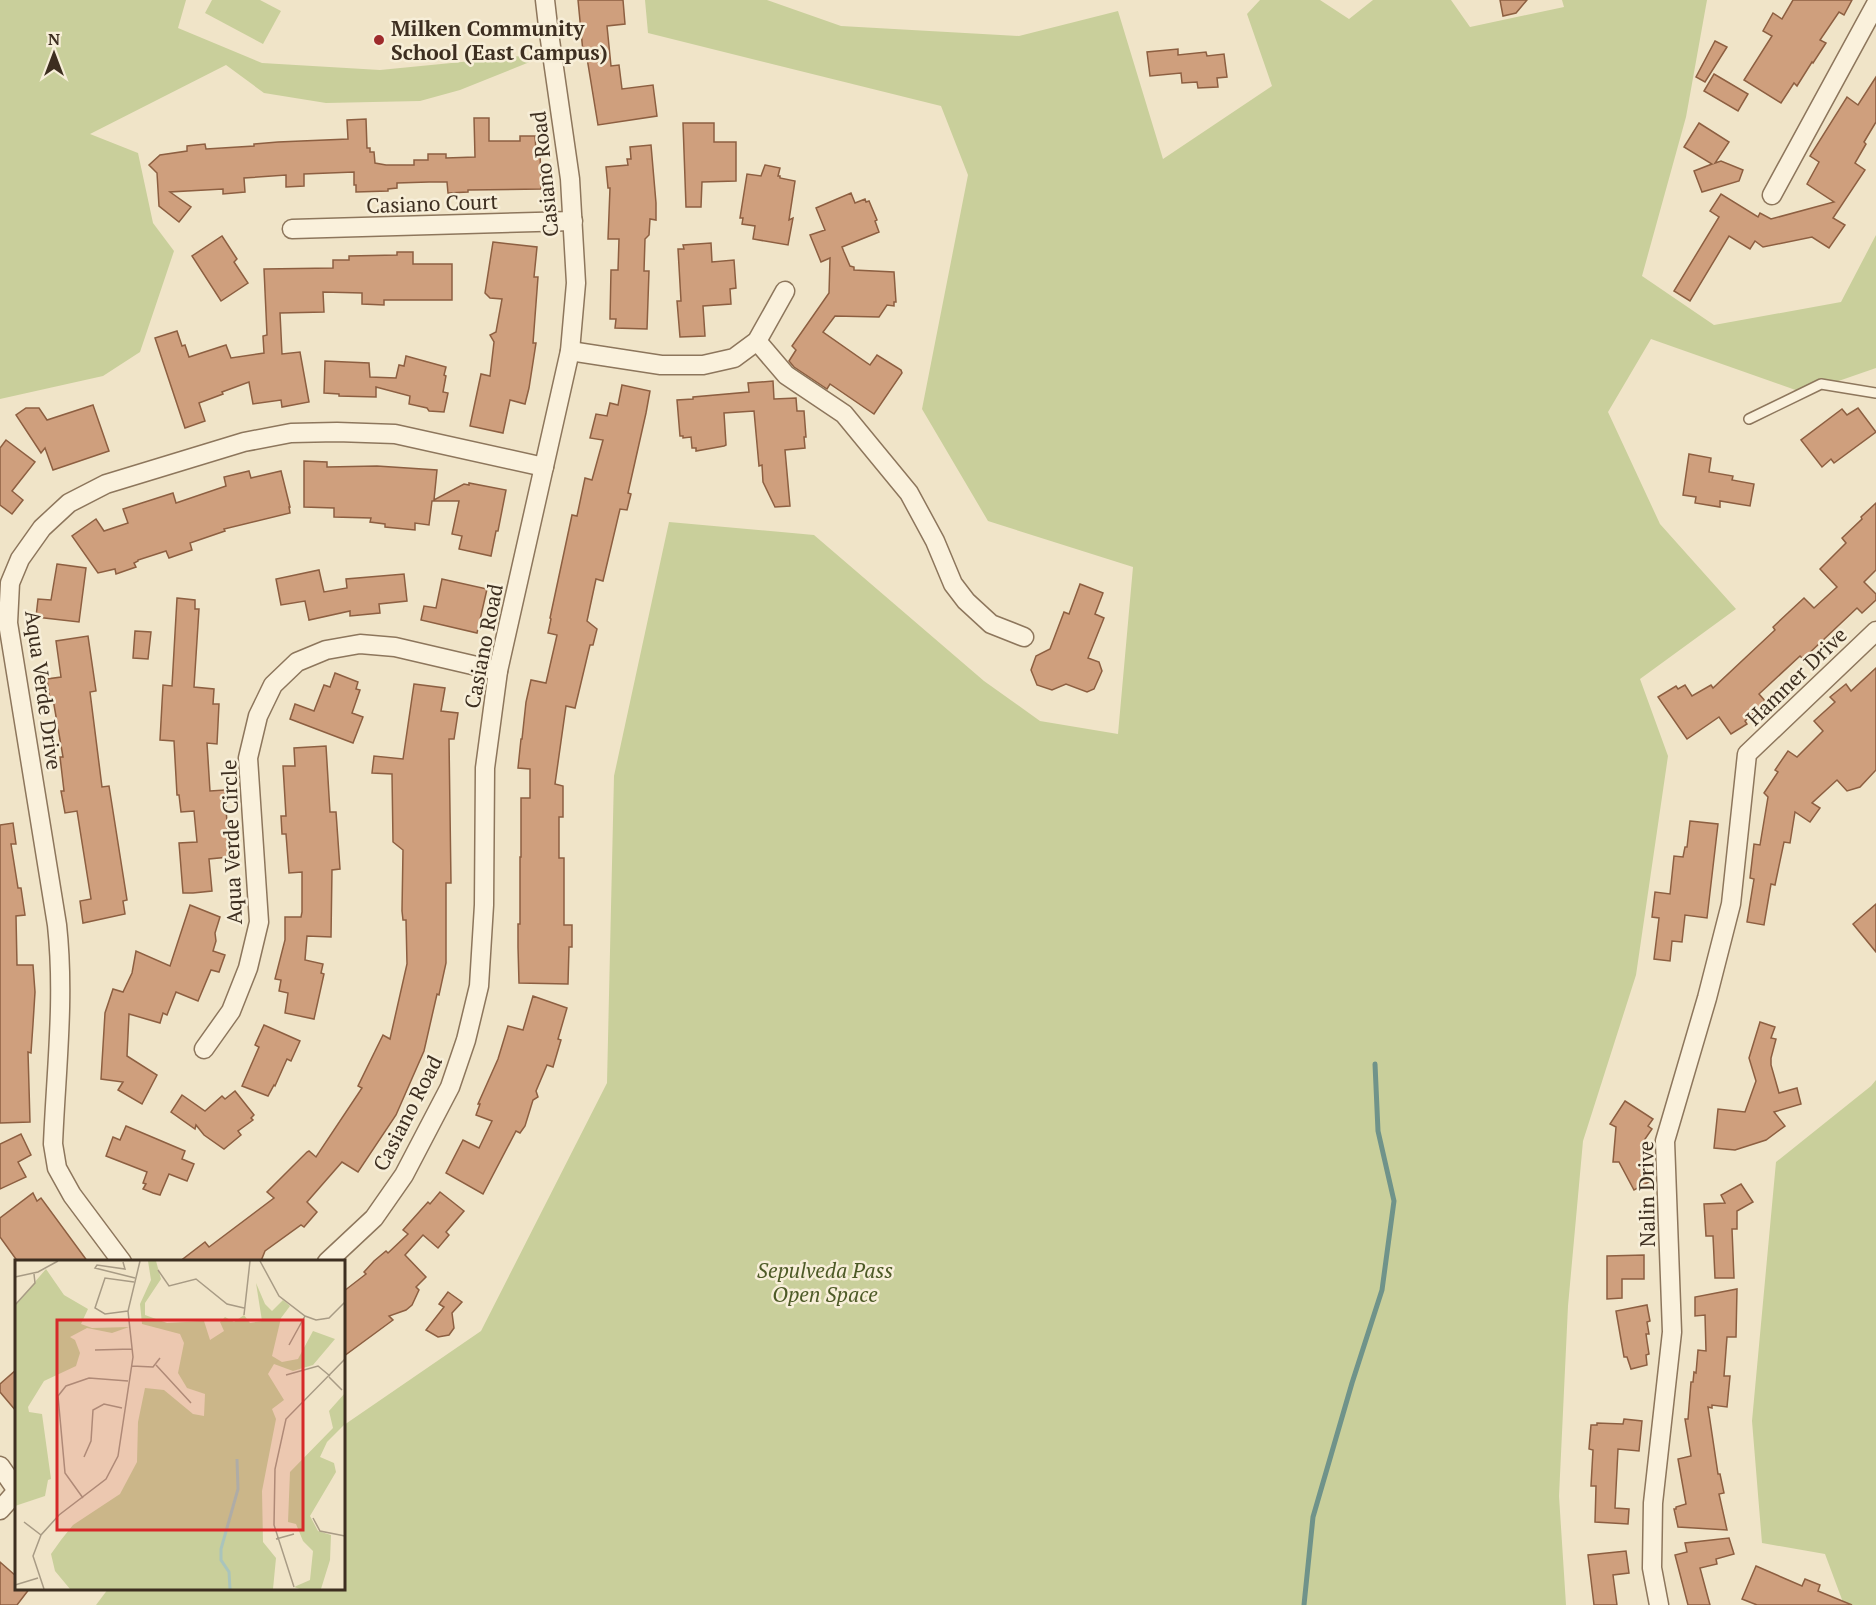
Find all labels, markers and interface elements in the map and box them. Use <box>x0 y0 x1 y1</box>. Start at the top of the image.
place label: Milken Community School (East Campus) <box>391 14 608 66</box>
north arrow <box>24 24 84 84</box>
text: N <box>48 28 60 50</box>
marker: Milken Community School (East Campus) <box>372 33 386 47</box>
street label: Casiano Road <box>523 109 565 238</box>
street label: Casiano Court <box>366 187 499 219</box>
street label: Casiano Road <box>457 581 509 711</box>
street label: Aqua Verde Drive <box>19 608 69 772</box>
street label: Hamner Drive <box>1739 621 1853 731</box>
street label: Aqua Verde Circle <box>214 759 248 925</box>
street label: Casiano Road <box>366 1050 448 1176</box>
street label: Nalin Drive <box>1631 1141 1661 1247</box>
park label: Sepulveda Pass Open Space <box>757 1256 893 1308</box>
inset map <box>15 1260 345 1590</box>

